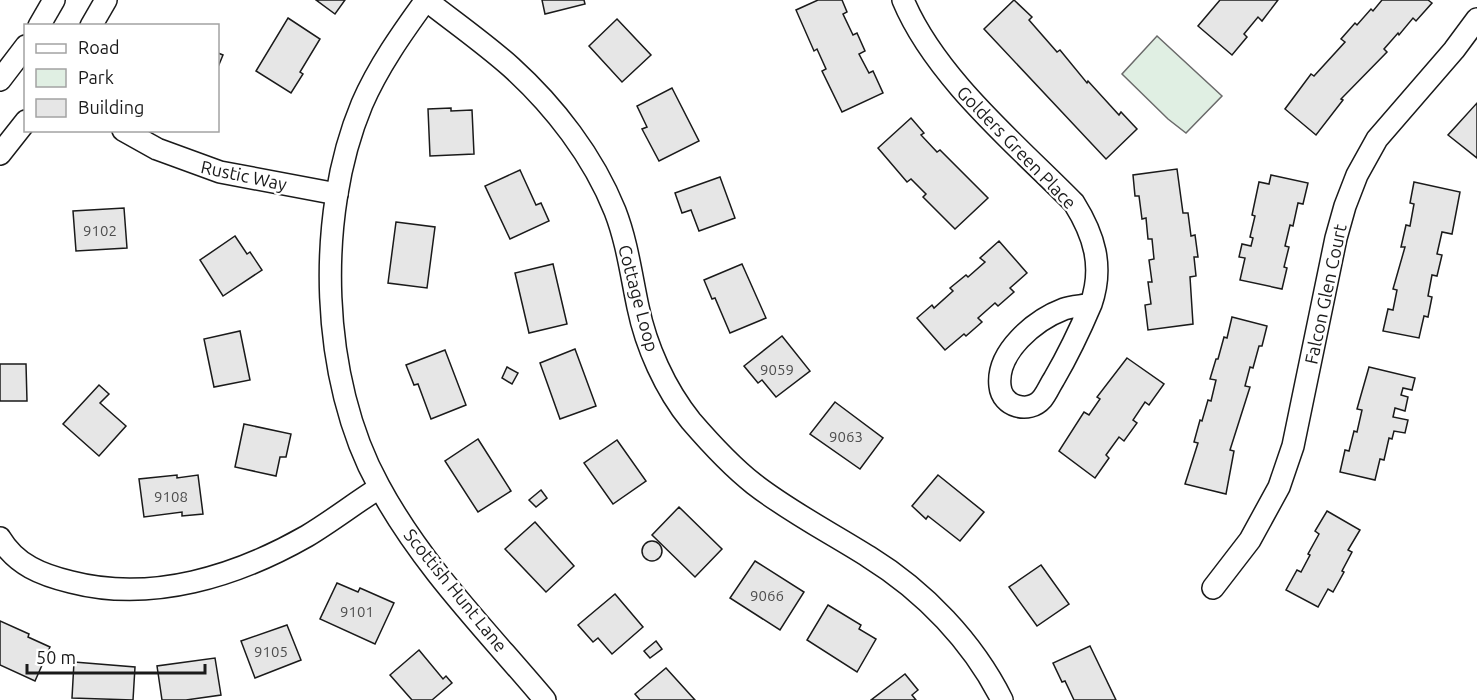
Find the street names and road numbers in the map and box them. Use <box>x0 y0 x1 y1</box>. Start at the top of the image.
street label: Golders Green Place <box>953 82 1081 212</box>
street label: Rustic Way <box>199 156 289 194</box>
street label: Falcon Glen Court <box>1300 222 1350 366</box>
street label: Cottage Loop <box>615 242 663 354</box>
street label: Scottish Hunt Lane <box>400 525 512 655</box>

